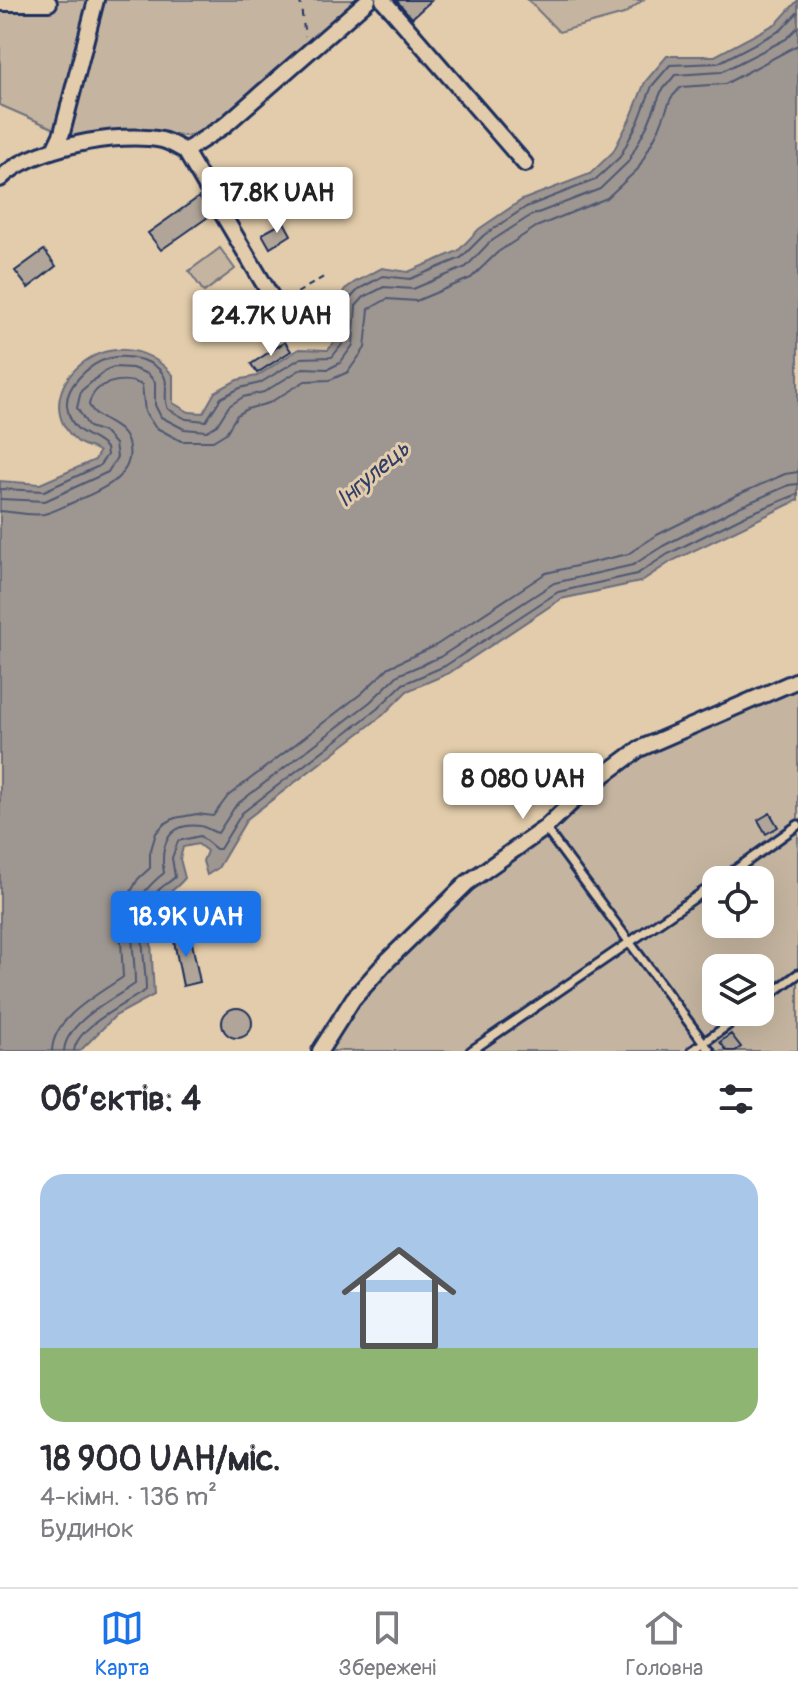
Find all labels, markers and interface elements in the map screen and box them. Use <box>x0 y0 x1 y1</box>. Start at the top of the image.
pin: 17.8K UAH <box>185 167 369 235</box>
text: 17.8K UAH <box>220 177 334 209</box>
pin: 24.7K UAH <box>179 290 363 358</box>
text: 24.7K UAH <box>211 300 331 332</box>
water label: Інгулець <box>330 434 416 514</box>
pin: 8 080 UAH <box>431 753 615 821</box>
text: 8 080 UAH <box>461 763 585 795</box>
map controls <box>702 866 774 1026</box>
button: locate <box>702 866 774 938</box>
pin: 18.9K UAH <box>94 891 278 959</box>
text: 18.9K UAH <box>129 901 243 933</box>
button: layers <box>702 954 774 1026</box>
icon: filters <box>714 1077 758 1121</box>
text: Об’єктів: 4 <box>40 1078 201 1121</box>
icon: home <box>327 1226 471 1370</box>
text: 18 900 UAH/міс. <box>40 1438 281 1481</box>
text: 4-кімн. · 136 m² <box>40 1481 217 1513</box>
text: Будинок <box>40 1513 134 1545</box>
tab: Карта <box>95 1606 149 1682</box>
tab: Збережені <box>339 1606 436 1682</box>
tab: Головна <box>626 1606 703 1682</box>

